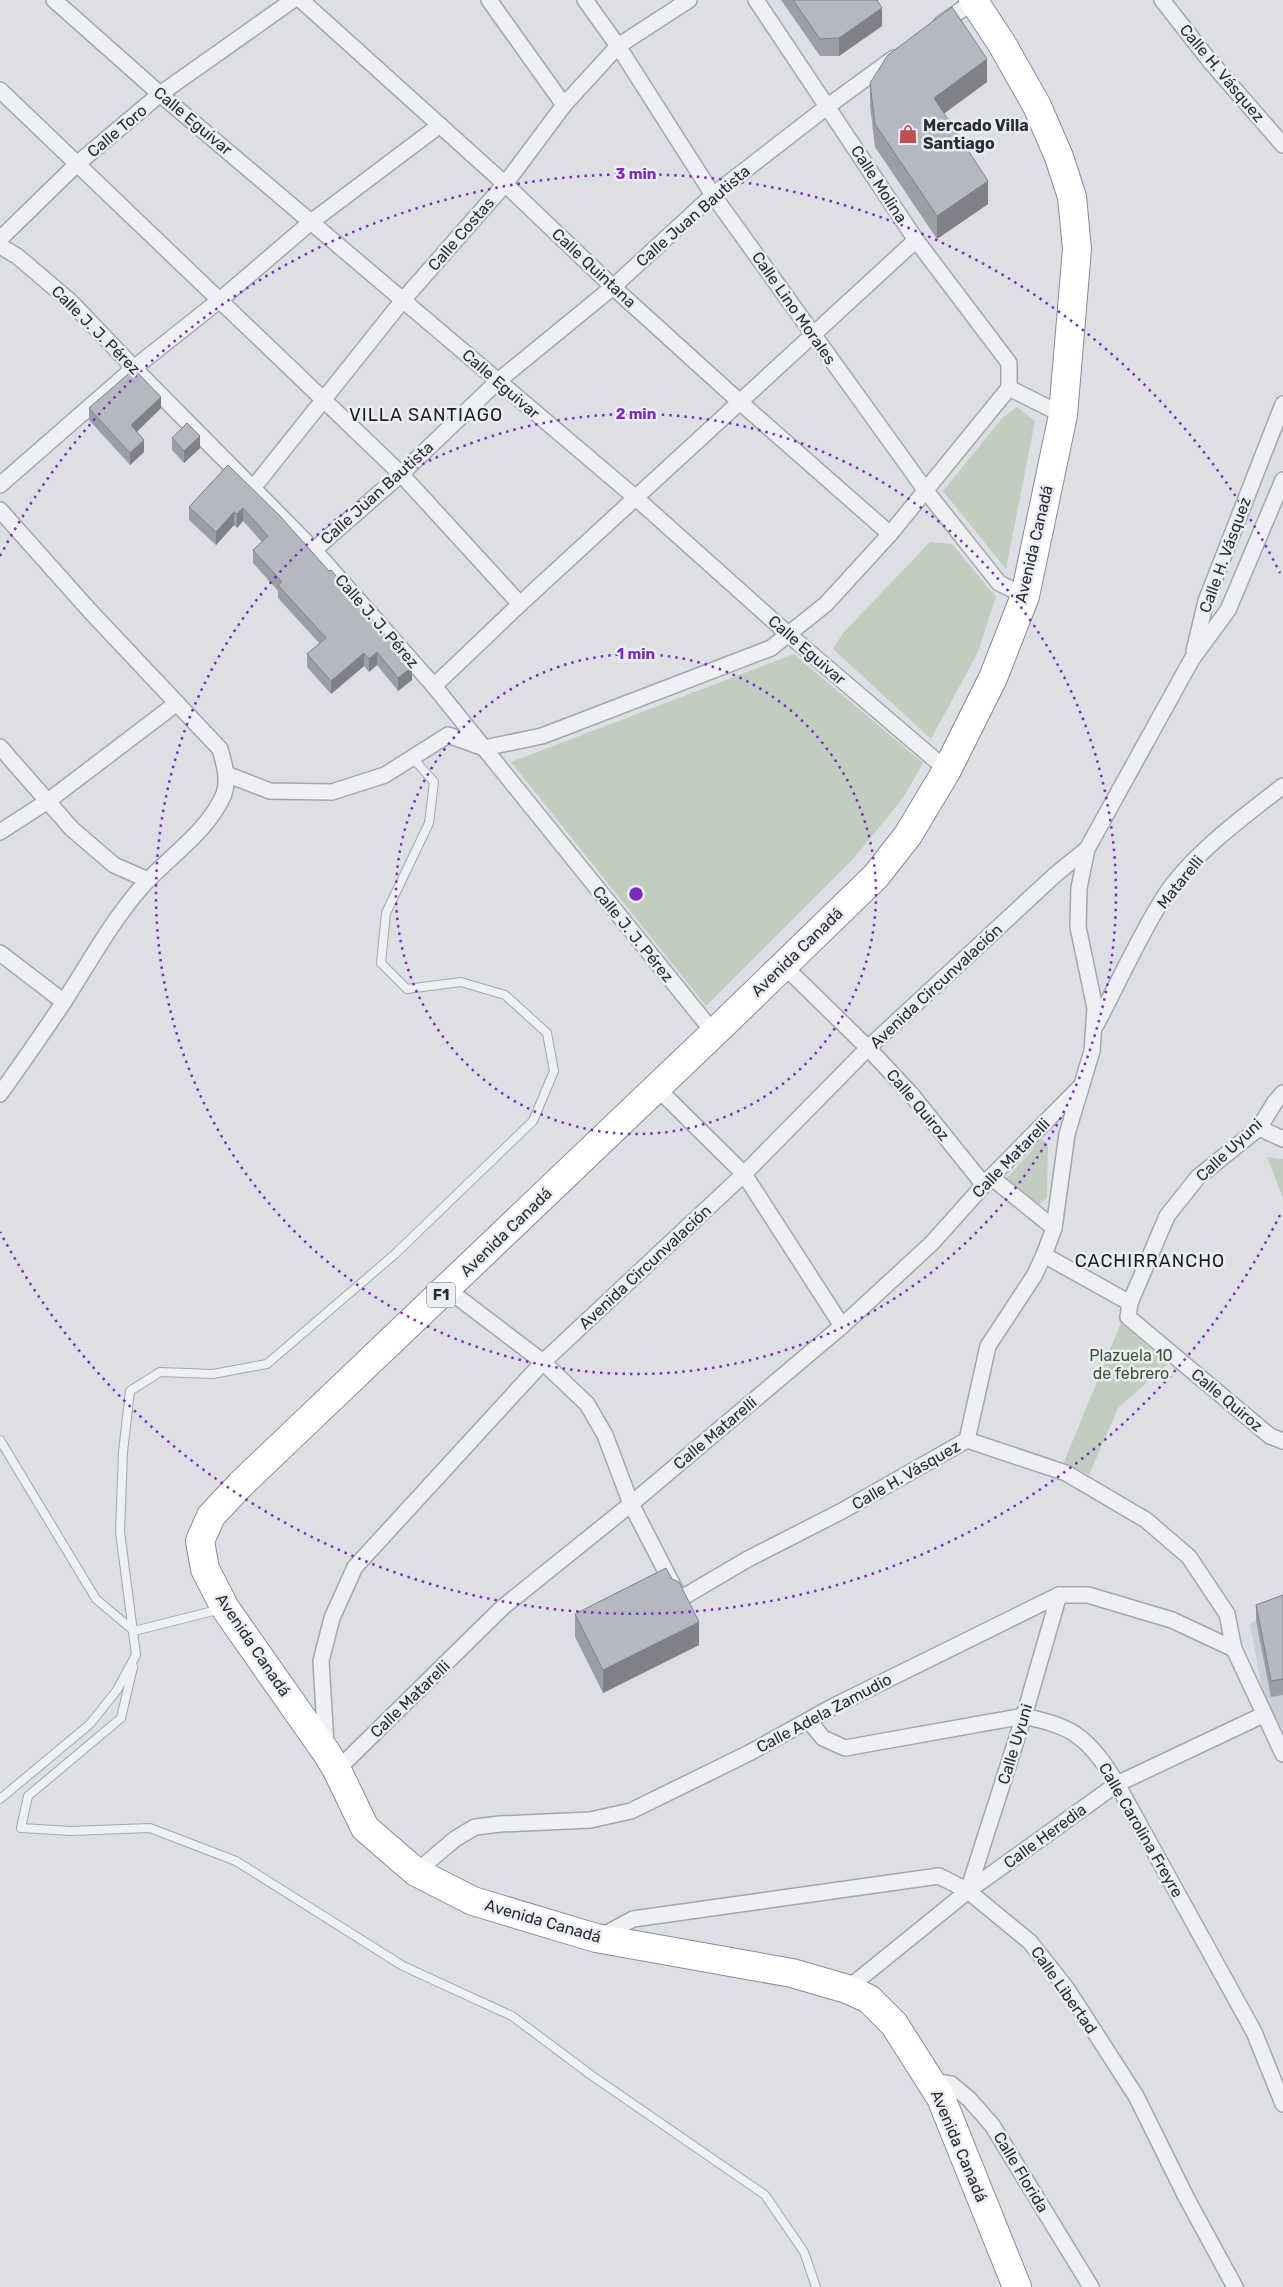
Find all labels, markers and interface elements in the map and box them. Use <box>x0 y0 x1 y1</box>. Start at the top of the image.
street label: Calle H. Vásquez <box>1176 20 1268 126</box>
street label: Calle Eguivar <box>150 83 236 159</box>
street label: Calle Toro <box>83 101 151 161</box>
place label: Mercado Villa Santiago <box>923 116 1029 153</box>
shop icon: Mercado Villa Santiago <box>897 123 919 145</box>
street label: Calle Molina <box>847 142 911 226</box>
street label: Calle Juan Bautista <box>632 161 754 271</box>
text: 3 min <box>616 165 656 183</box>
street label: Calle Costas <box>424 193 498 275</box>
street label: Calle Quintana <box>548 224 640 312</box>
street label: Calle Lino Morales <box>748 248 840 368</box>
street label: Calle J. J. Pérez <box>48 282 144 378</box>
street label: Calle Eguivar <box>458 345 544 423</box>
district label: VILLA SANTIAGO <box>349 404 503 426</box>
text: 2 min <box>616 405 656 423</box>
street label: Calle Juan Bautista <box>317 437 437 549</box>
street label: Avenida Canadá <box>1011 483 1057 605</box>
street label: Calle H. Vásquez <box>1195 495 1255 615</box>
street label: Calle J. J. Pérez <box>331 570 423 672</box>
street label: Calle Eguivar <box>764 611 850 689</box>
text: 1 min <box>617 645 655 663</box>
street label: Matarelli <box>1153 852 1207 912</box>
street label: Calle J. J. Pérez <box>589 882 677 986</box>
centre of rings <box>627 885 645 903</box>
street label: Avenida Canadá <box>747 903 847 1001</box>
street label: Avenida Circunvalación <box>866 920 1006 1052</box>
street label: Calle Quiroz <box>883 1065 953 1145</box>
street label: Calle Matarelli <box>968 1114 1054 1202</box>
street label: Calle Uyuni <box>1192 1115 1266 1185</box>
street label: Avenida Canadá <box>456 1183 556 1281</box>
street label: Avenida Circunvalación <box>575 1201 715 1333</box>
district label: CACHIRRANCHO <box>1075 1250 1225 1272</box>
road number: F1 <box>427 1282 455 1308</box>
park label: Plazuela 10 de febrero <box>1089 1346 1173 1383</box>
street label: Calle Quiroz <box>1187 1365 1267 1435</box>
street label: Calle Matarelli <box>669 1393 761 1473</box>
street label: Calle H. Vásquez <box>849 1436 963 1514</box>
street label: Avenida Canadá <box>212 1590 294 1700</box>
street label: Calle Matarelli <box>366 1656 454 1742</box>
street label: Calle Adela Zamudio <box>753 1669 895 1757</box>
street label: Calle Uyuni <box>994 1701 1036 1787</box>
street label: Calle Carolina Freyre <box>1095 1759 1187 1901</box>
street label: Calle Heredia <box>1000 1800 1090 1872</box>
street label: Avenida Canadá <box>483 1895 603 1947</box>
street label: Calle Libertad <box>1027 1943 1101 2037</box>
street label: Avenida Canadá <box>927 2087 991 2205</box>
street label: Calle Florida <box>989 2128 1053 2216</box>

